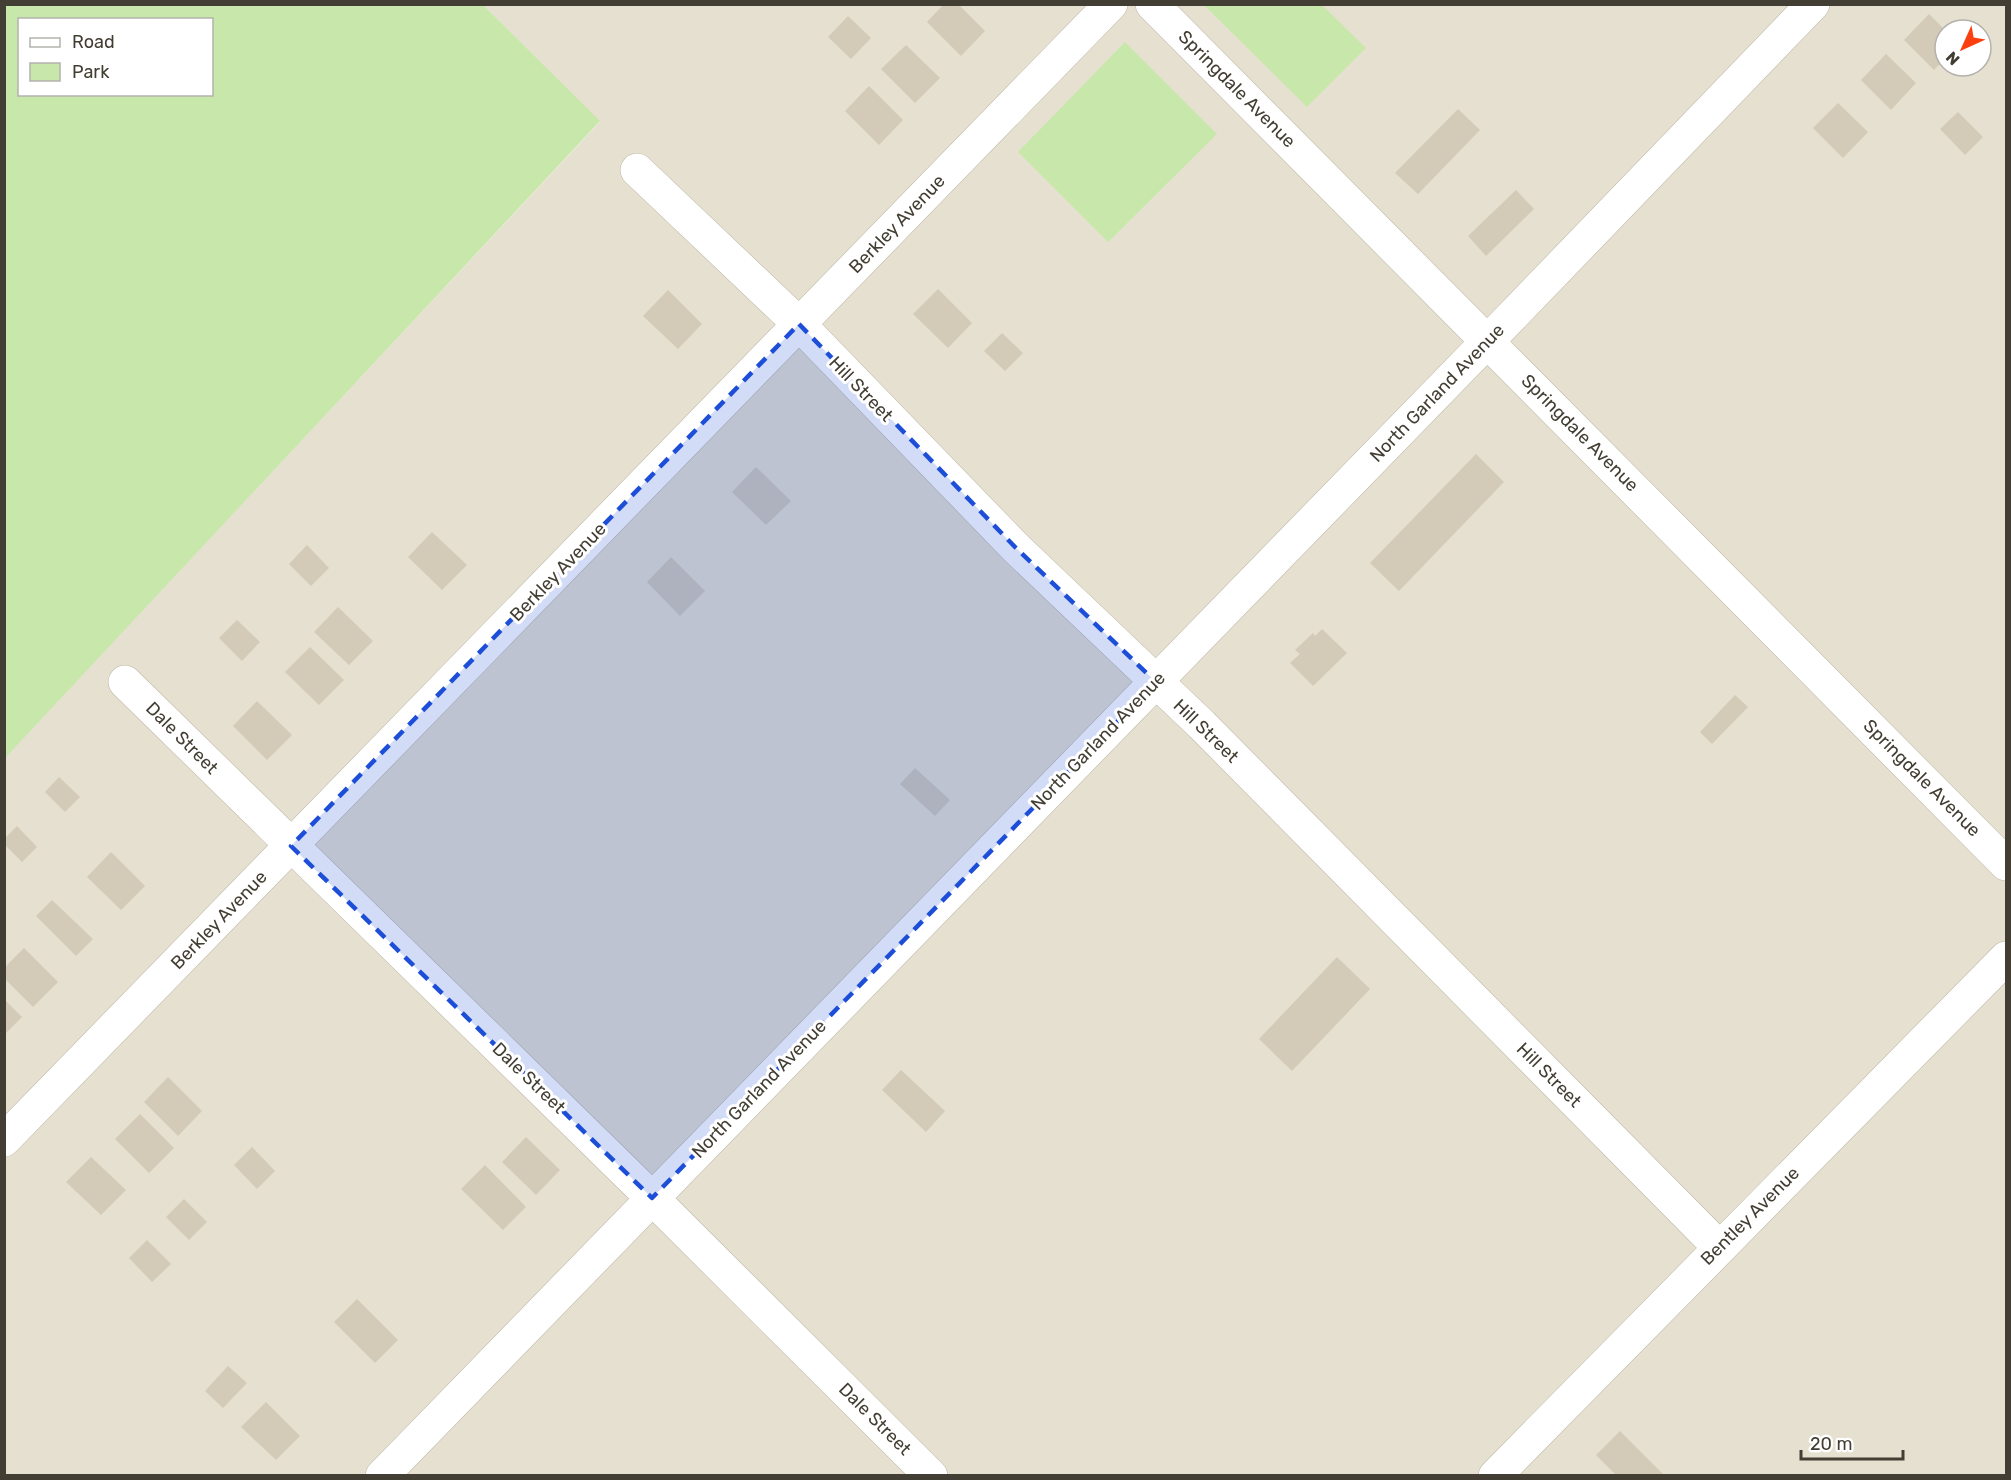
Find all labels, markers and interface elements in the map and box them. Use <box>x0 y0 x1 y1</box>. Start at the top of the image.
legend <box>18 18 213 96</box>
north arrow <box>1933 18 1993 78</box>
street label: Springdale Avenue <box>1174 26 1300 152</box>
text: Road <box>72 31 115 53</box>
text: N <box>1942 47 1964 69</box>
text: Park <box>72 61 110 83</box>
street label: Berkley Avenue <box>844 170 950 278</box>
street label: North Garland Avenue <box>1365 319 1509 467</box>
street label: Hill Street <box>824 352 898 426</box>
street label: Springdale Avenue <box>1517 370 1643 496</box>
street label: Berkley Avenue <box>505 518 611 626</box>
street label: North Garland Avenue <box>1026 667 1170 815</box>
street label: Hill Street <box>1169 694 1243 768</box>
street label: Dale Street <box>141 697 223 779</box>
street label: Springdale Avenue <box>1859 715 1985 841</box>
street label: Berkley Avenue <box>166 866 272 974</box>
street label: North Garland Avenue <box>687 1015 831 1163</box>
street label: Dale Street <box>488 1038 570 1118</box>
street label: Hill Street <box>1512 1038 1586 1112</box>
street label: Bentley Avenue <box>1696 1162 1804 1270</box>
street label: Dale Street <box>834 1378 916 1460</box>
scale bar <box>1801 1423 1903 1461</box>
text: 20 m <box>1810 1433 1852 1455</box>

